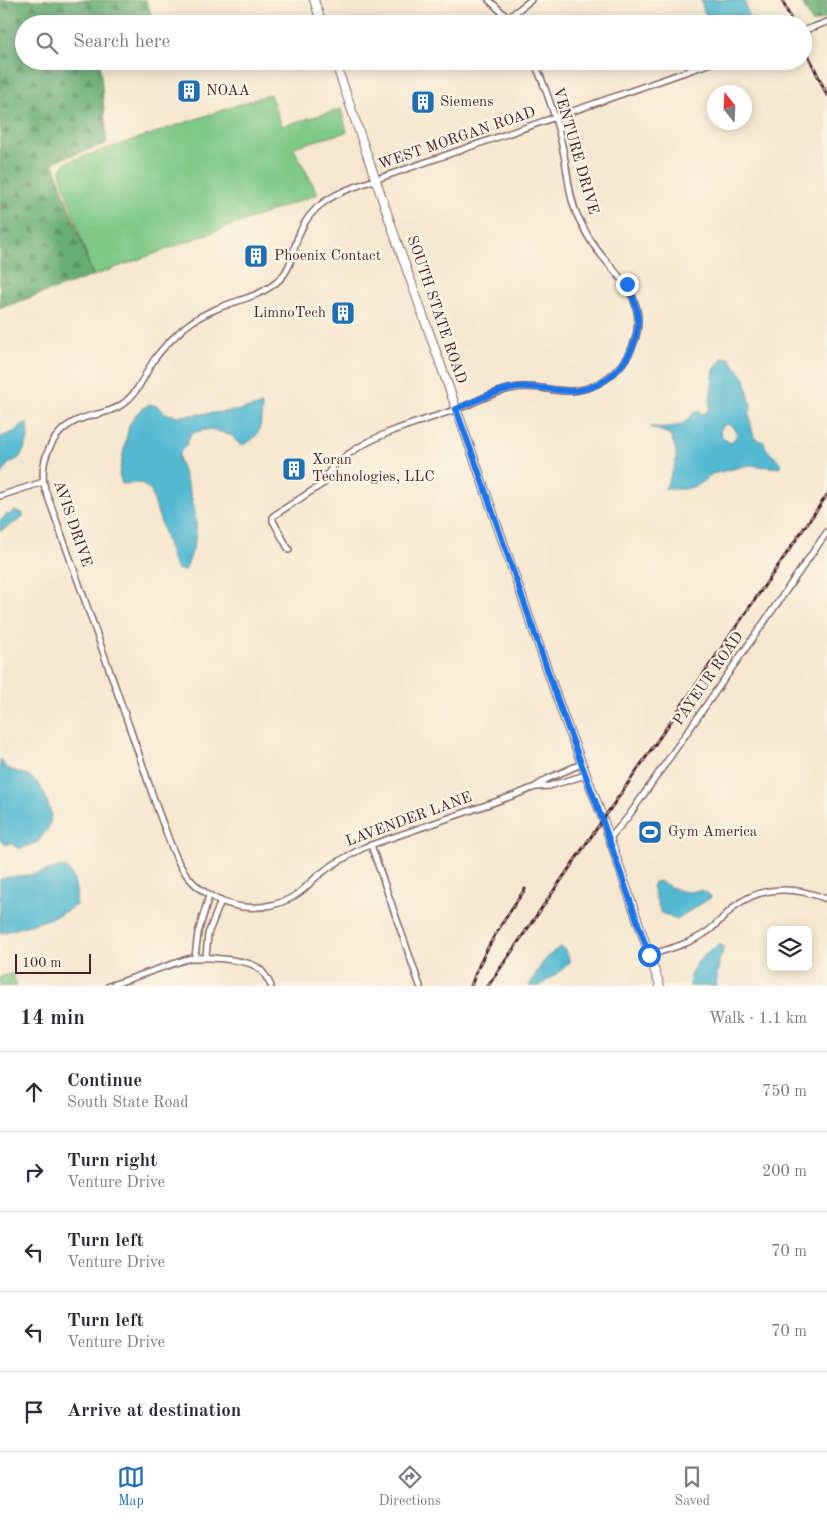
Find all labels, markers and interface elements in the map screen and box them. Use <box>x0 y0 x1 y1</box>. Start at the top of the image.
search box <box>15 15 812 70</box>
icon: search <box>33 29 61 57</box>
text: Search here <box>73 33 170 52</box>
building icon: NOAA <box>176 78 202 104</box>
place label: NOAA <box>206 84 251 99</box>
north arrow <box>707 85 752 130</box>
street label: VENTURE DRIVE <box>550 86 600 216</box>
building icon: Siemens <box>410 89 436 115</box>
place label: Siemens <box>440 95 494 110</box>
street label: WEST MORGAN ROAD <box>376 105 538 173</box>
street label: SOUTH STATE ROAD <box>404 234 468 386</box>
building icon: Phoenix Contact <box>243 243 269 269</box>
place label: Phoenix Contact <box>274 249 381 264</box>
route end <box>616 273 639 296</box>
building icon: LimnoTech <box>330 300 356 326</box>
place label: LimnoTech <box>253 306 326 321</box>
place label: Xoran Technologies, LLC <box>312 453 434 485</box>
building icon: Xoran Technologies, LLC <box>281 456 307 482</box>
street label: AVIS DRIVE <box>50 479 94 569</box>
street label: PAYEUR ROAD <box>671 630 747 728</box>
street label: LAVENDER LANE <box>344 790 474 850</box>
sports icon: Gym America <box>637 819 663 845</box>
place label: Gym America <box>668 825 758 840</box>
map controls <box>767 926 812 971</box>
button: layers <box>767 926 812 971</box>
route start <box>638 944 661 967</box>
scale bar <box>15 951 91 974</box>
text: 100 m <box>22 956 61 970</box>
text: 14 min <box>20 1008 85 1029</box>
text: Walk · 1.1 km <box>709 1011 807 1027</box>
text: Continue <box>67 1072 142 1091</box>
icon: ahead <box>20 1078 48 1106</box>
text: 750 m <box>762 1084 807 1100</box>
text: South State Road <box>67 1095 189 1111</box>
text: Turn right <box>67 1152 157 1171</box>
icon: right <box>20 1158 48 1186</box>
text: 200 m <box>762 1164 807 1180</box>
text: Venture Drive <box>67 1175 165 1191</box>
text: Turn left <box>67 1232 144 1251</box>
icon: left <box>20 1238 48 1266</box>
text: 70 m <box>771 1244 807 1260</box>
text: Venture Drive <box>67 1255 165 1271</box>
text: Turn left <box>67 1312 144 1331</box>
icon: left <box>20 1318 48 1346</box>
text: 70 m <box>771 1324 807 1340</box>
text: Venture Drive <box>67 1335 165 1351</box>
icon: arrive <box>20 1398 48 1426</box>
text: Arrive at destination <box>67 1402 241 1421</box>
tab: Map <box>117 1463 145 1510</box>
tab: Directions <box>379 1463 441 1510</box>
tab: Saved <box>674 1463 710 1510</box>

